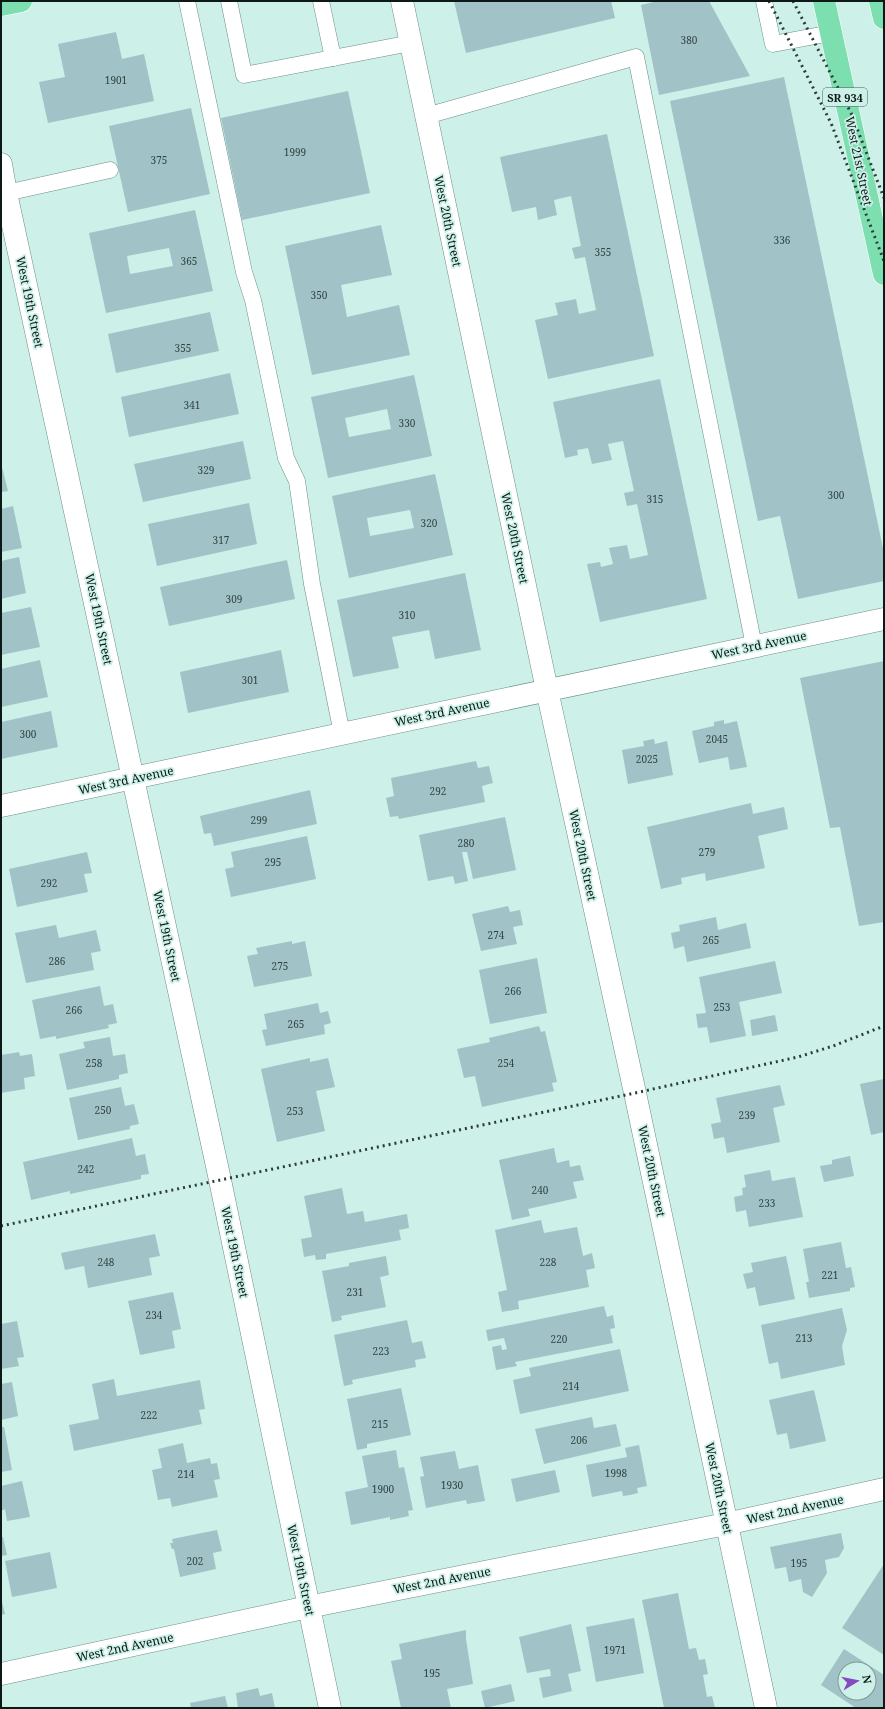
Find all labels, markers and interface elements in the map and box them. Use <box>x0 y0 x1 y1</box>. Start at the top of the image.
house number: 380 <box>681 33 698 47</box>
house number: 1901 <box>105 73 127 87</box>
road number: SR 934 <box>823 88 867 106</box>
street label: West 21st Street <box>841 115 877 207</box>
house number: 1999 <box>284 145 306 159</box>
house number: 375 <box>151 153 167 167</box>
street label: West 20th Street <box>430 174 466 268</box>
house number: 336 <box>774 233 791 247</box>
house number: 355 <box>595 245 611 259</box>
house number: 365 <box>181 254 197 268</box>
street label: West 19th Street <box>12 255 48 349</box>
house number: 350 <box>311 288 328 302</box>
house number: 355 <box>175 341 191 355</box>
house number: 341 <box>184 398 200 412</box>
house number: 330 <box>399 416 416 430</box>
house number: 329 <box>198 463 214 477</box>
house number: 300 <box>828 488 845 502</box>
street label: West 20th Street <box>497 491 533 585</box>
house number: 315 <box>647 492 663 506</box>
house number: 320 <box>421 516 438 530</box>
house number: 317 <box>213 533 230 547</box>
street label: West 19th Street <box>81 572 117 666</box>
house number: 309 <box>226 592 242 606</box>
house number: 310 <box>399 608 416 622</box>
street label: West 3rd Avenue <box>710 627 808 663</box>
house number: 301 <box>242 673 258 687</box>
street label: West 3rd Avenue <box>393 694 491 730</box>
house number: 300 <box>20 727 37 741</box>
house number: 2045 <box>706 732 728 746</box>
house number: 2025 <box>636 752 658 766</box>
street label: West 3rd Avenue <box>77 762 175 798</box>
house number: 292 <box>430 784 446 798</box>
street label: West 20th Street <box>565 808 601 902</box>
house number: 299 <box>251 813 267 827</box>
house number: 280 <box>458 836 475 850</box>
house number: 279 <box>699 845 715 859</box>
house number: 295 <box>265 855 281 869</box>
house number: 292 <box>41 876 57 890</box>
street label: West 19th Street <box>149 889 185 983</box>
house number: 274 <box>488 928 505 942</box>
house number: 265 <box>703 933 719 947</box>
house number: 286 <box>49 954 66 968</box>
house number: 275 <box>272 959 288 973</box>
house number: 266 <box>505 984 522 998</box>
house number: 253 <box>714 1000 731 1014</box>
house number: 266 <box>66 1003 83 1017</box>
house number: 265 <box>288 1017 304 1031</box>
house number: 258 <box>86 1056 103 1070</box>
house number: 254 <box>498 1056 515 1070</box>
house number: 250 <box>95 1103 112 1117</box>
house number: 253 <box>287 1104 304 1118</box>
house number: 239 <box>739 1108 755 1122</box>
street label: West 20th Street <box>634 1124 670 1218</box>
house number: 242 <box>78 1162 94 1176</box>
house number: 240 <box>532 1183 549 1197</box>
house number: 233 <box>759 1196 776 1210</box>
street label: West 19th Street <box>217 1205 253 1299</box>
house number: 248 <box>98 1255 115 1269</box>
house number: 228 <box>540 1255 557 1269</box>
house number: 221 <box>822 1268 838 1282</box>
house number: 231 <box>347 1285 363 1299</box>
house number: 234 <box>146 1308 163 1322</box>
house number: 213 <box>796 1331 813 1345</box>
house number: 220 <box>551 1332 568 1346</box>
house number: 223 <box>373 1344 390 1358</box>
house number: 214 <box>563 1379 580 1393</box>
house number: 222 <box>141 1408 157 1422</box>
house number: 215 <box>372 1417 388 1431</box>
house number: 206 <box>571 1433 588 1447</box>
street label: West 20th Street <box>701 1441 737 1535</box>
house number: 1998 <box>605 1466 628 1480</box>
house number: 214 <box>178 1467 195 1481</box>
house number: 1930 <box>441 1478 464 1492</box>
house number: 1900 <box>372 1482 395 1496</box>
street label: West 2nd Avenue <box>745 1490 845 1528</box>
street label: West 19th Street <box>283 1523 319 1617</box>
house number: 202 <box>187 1554 203 1568</box>
house number: 195 <box>791 1556 807 1570</box>
street label: West 2nd Avenue <box>392 1562 492 1598</box>
street label: West 2nd Avenue <box>75 1628 175 1666</box>
house number: 1971 <box>604 1643 626 1657</box>
north arrow <box>837 1661 877 1701</box>
house number: 195 <box>424 1666 440 1680</box>
text: N <box>859 1674 876 1685</box>

